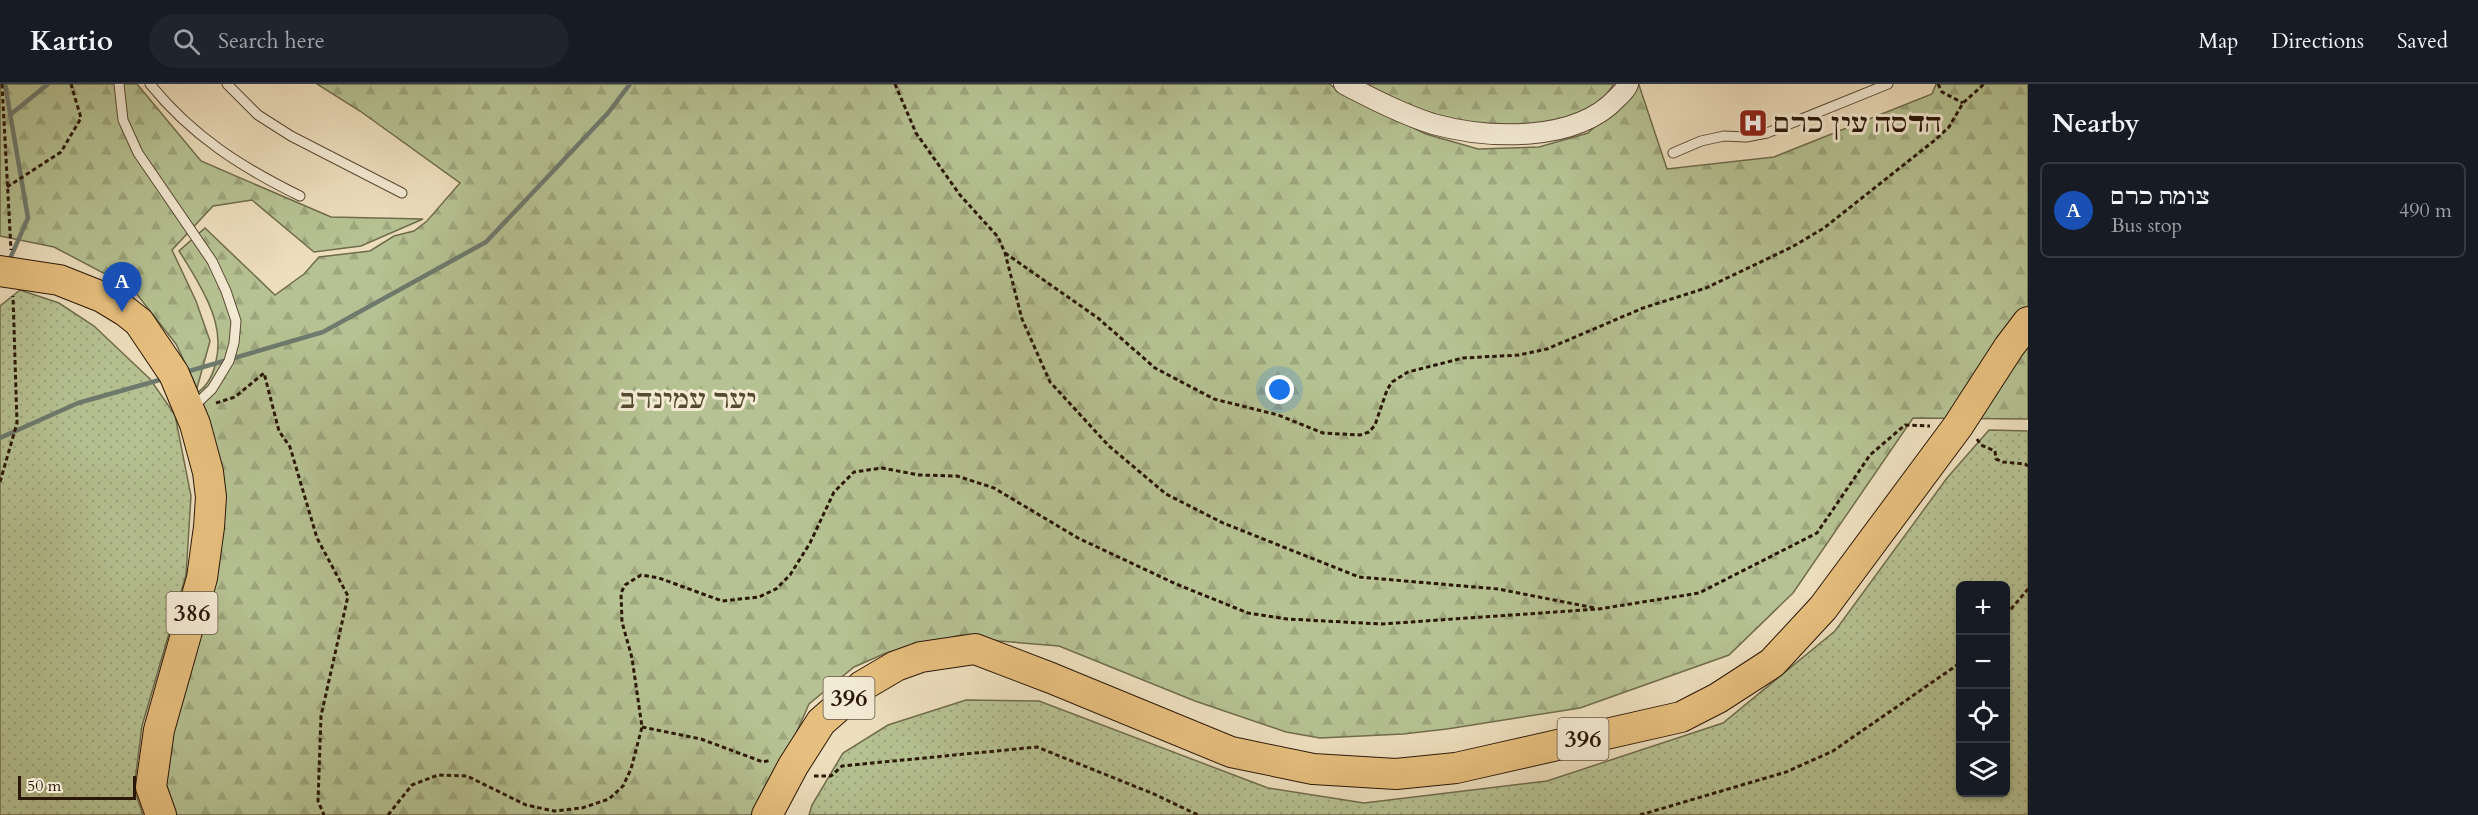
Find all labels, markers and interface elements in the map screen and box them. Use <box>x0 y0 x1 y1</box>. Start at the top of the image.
search box <box>149 14 569 68</box>
text: Kartio <box>30 22 113 60</box>
icon: search <box>170 25 203 58</box>
text: Search here <box>218 26 325 56</box>
text: Map <box>2198 27 2238 56</box>
text: Directions <box>2271 27 2364 56</box>
text: Saved <box>2397 27 2448 56</box>
place label: הדסה עין כרם <box>1774 106 1941 141</box>
text: Nearby <box>2052 106 2140 141</box>
hospital icon: הדסה עין כרם <box>1737 107 1769 139</box>
text: צומת כרם <box>2111 182 2209 212</box>
text: A <box>2066 197 2081 224</box>
text: 490 m <box>2399 197 2452 224</box>
text: Bus stop <box>2111 212 2182 239</box>
pin: A <box>102 262 142 312</box>
your location <box>1265 375 1294 404</box>
park label: יער עמינדב <box>619 382 757 417</box>
map controls <box>1956 581 2010 797</box>
button: + <box>1956 581 2010 635</box>
road number: 386 <box>166 592 218 634</box>
button: − <box>1956 635 2010 689</box>
road number: 396 <box>824 677 874 719</box>
button: locate <box>1956 689 2010 743</box>
road number: 396 <box>1558 718 1608 760</box>
button: layers <box>1956 743 2010 797</box>
scale bar <box>18 773 136 800</box>
text: 50 m <box>27 775 61 797</box>

